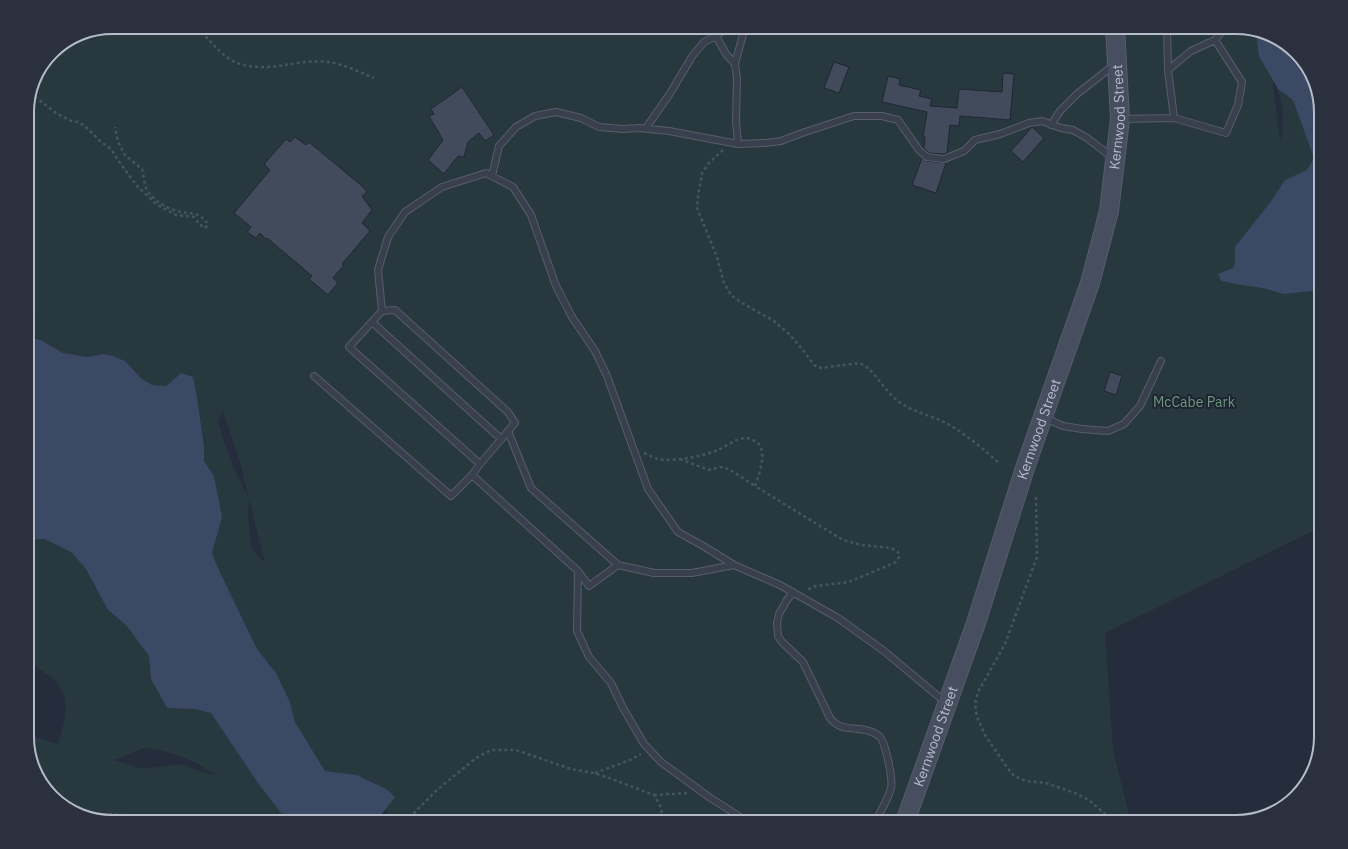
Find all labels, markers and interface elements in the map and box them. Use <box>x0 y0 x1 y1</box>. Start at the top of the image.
street label: Kernwood Street <box>1105 64 1129 171</box>
street label: Kernwood Street <box>1013 376 1065 482</box>
park label: McCabe Park <box>1153 393 1236 411</box>
street label: Kernwood Street <box>909 684 962 789</box>

